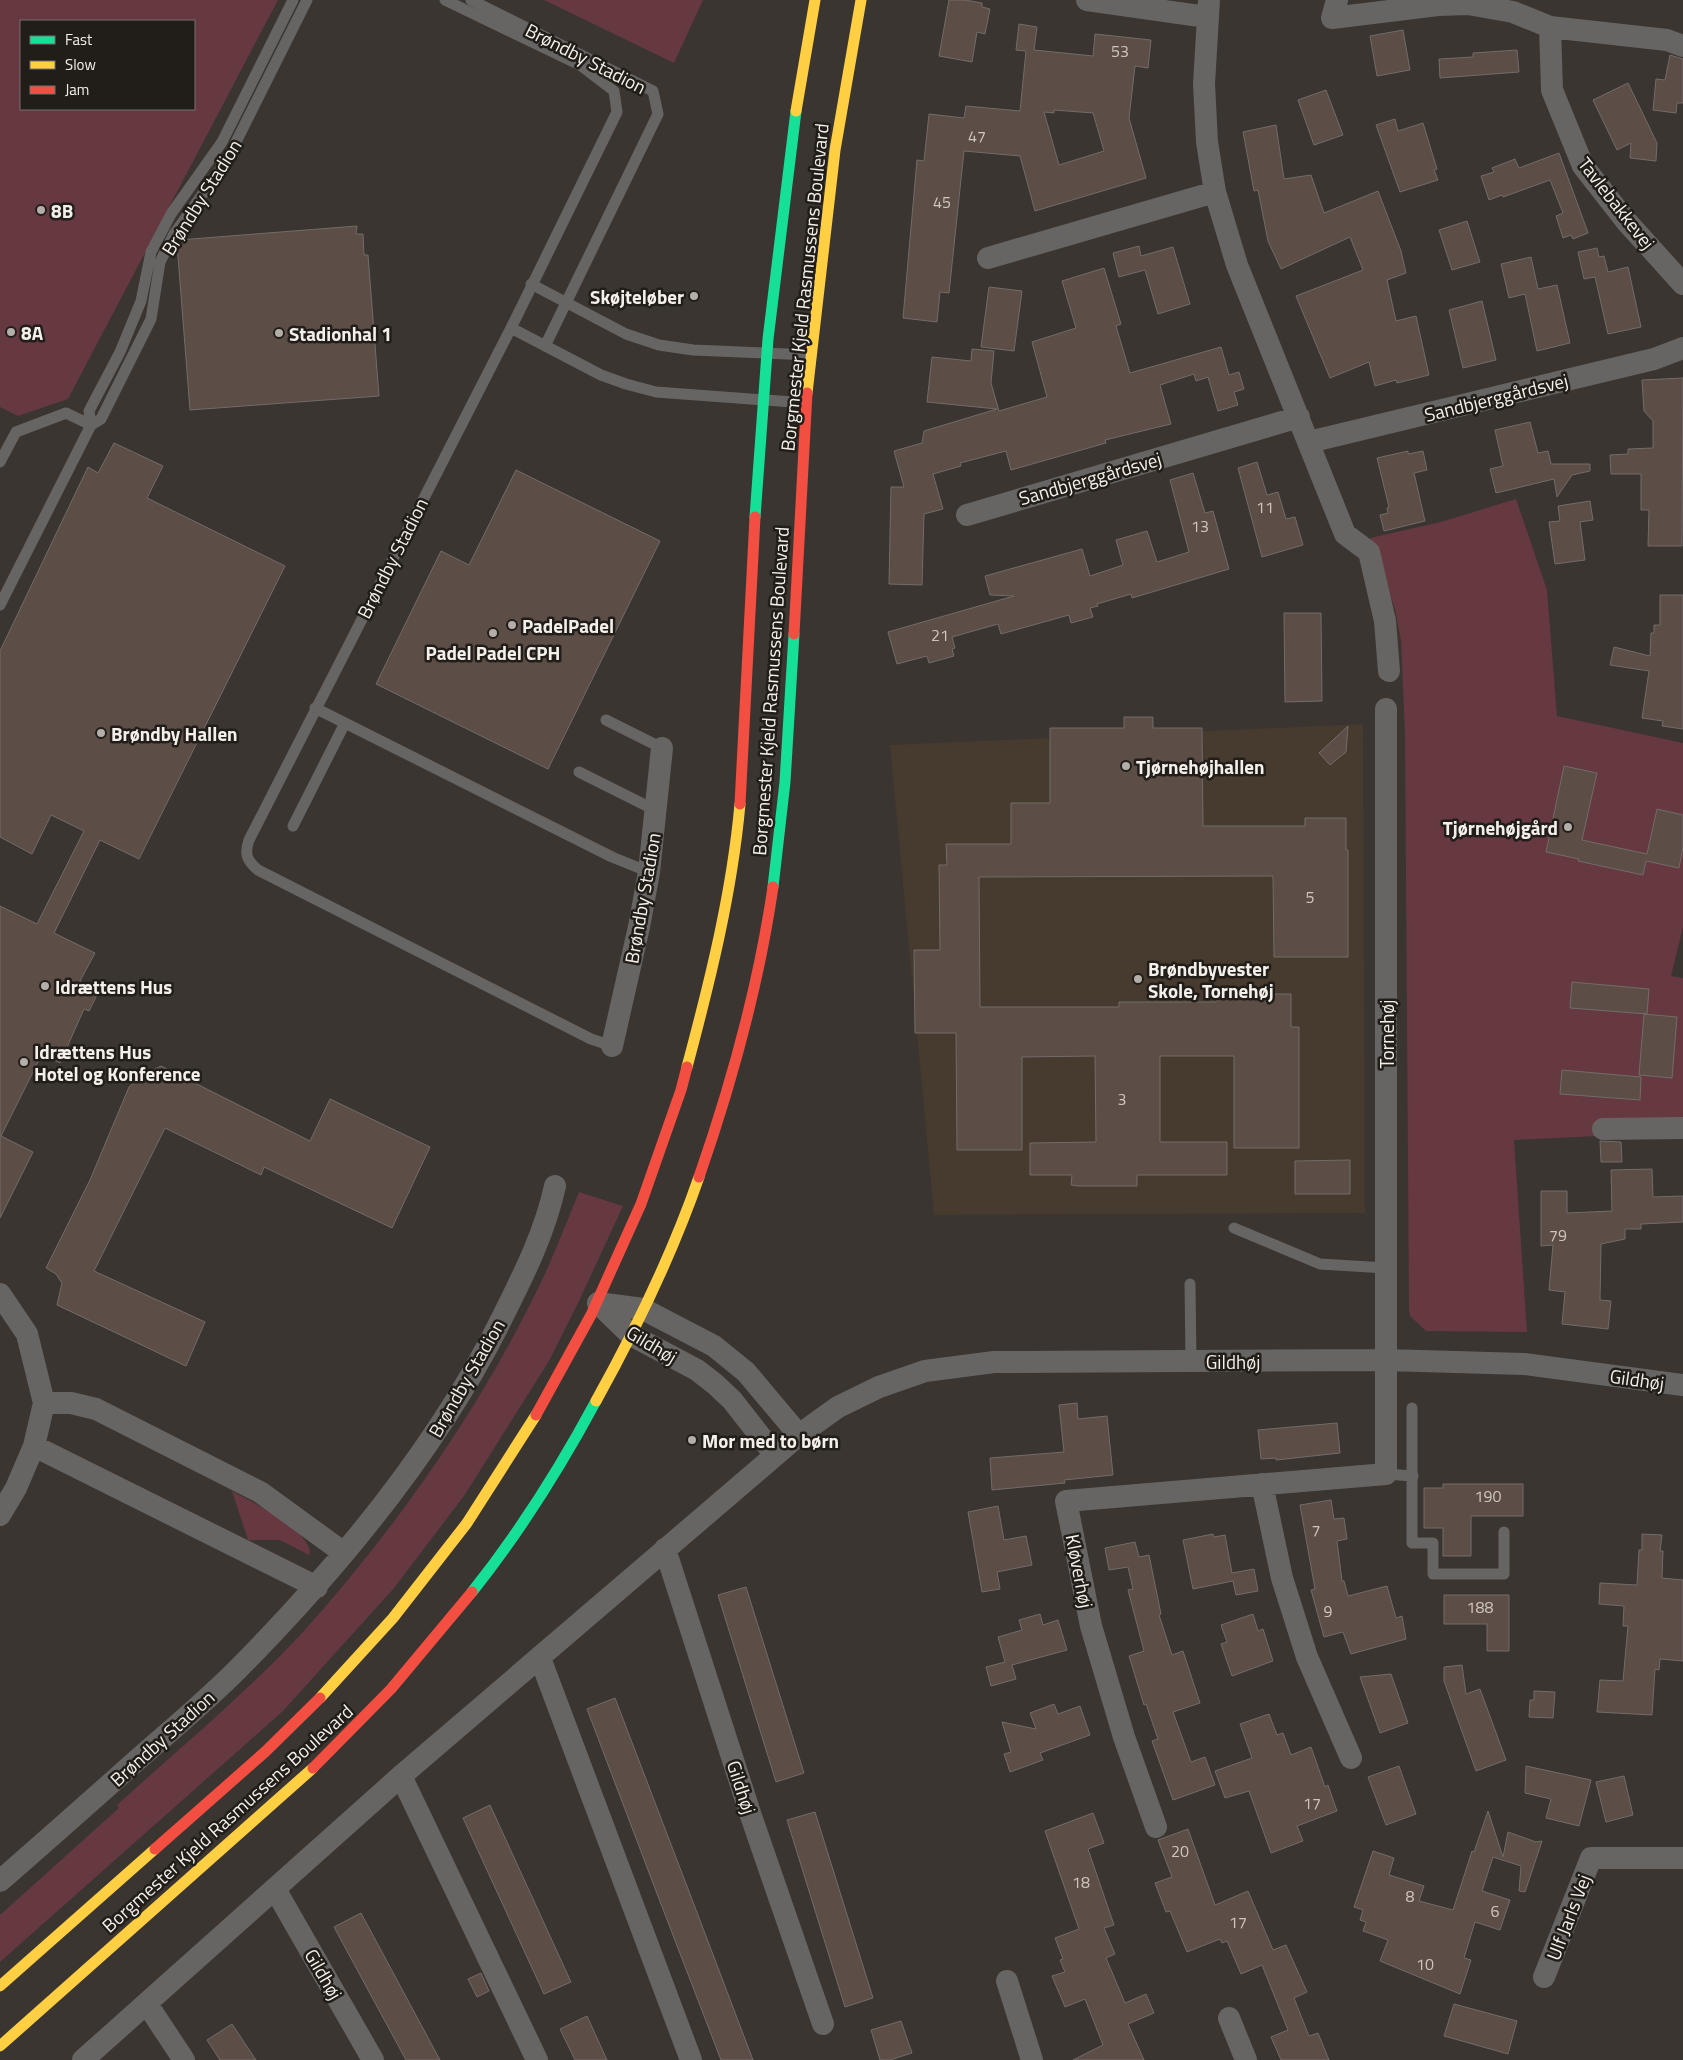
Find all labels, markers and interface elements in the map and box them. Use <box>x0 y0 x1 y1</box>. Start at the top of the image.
street label: Brøndby Stadion <box>520 15 652 101</box>
legend <box>20 20 195 110</box>
text: Fast <box>65 28 93 51</box>
house number: 53 <box>1111 39 1129 63</box>
text: Slow <box>65 53 96 76</box>
text: Jam <box>65 78 89 101</box>
street label: Borgmester Kjeld Rasmussens Boulevard <box>772 122 836 452</box>
house number: 47 <box>968 124 986 148</box>
street label: Brøndby Stadion <box>154 133 248 261</box>
street label: Tavlebakkevej <box>1572 151 1662 255</box>
house number: 45 <box>933 190 951 214</box>
place label: 8B <box>51 196 73 225</box>
marker: 8B <box>35 204 47 216</box>
place label: Skøjteløber <box>590 282 684 311</box>
marker: Skøjteløber <box>688 290 700 302</box>
place label: 8A <box>21 318 44 347</box>
place label: Stadionhal 1 <box>289 319 392 348</box>
marker: 8A <box>5 326 17 338</box>
marker: Stadionhal 1 <box>273 327 285 339</box>
street label: Sandbjerggårdsvej <box>1421 365 1571 429</box>
street label: Sandbjerggårdsvej <box>1015 444 1165 512</box>
street label: Brøndby Stadion <box>349 492 435 624</box>
house number: 11 <box>1256 495 1274 519</box>
house number: 13 <box>1191 514 1209 538</box>
street label: Borgmester Kjeld Rasmussens Boulevard <box>744 526 796 856</box>
place label: PadelPadel <box>522 611 614 640</box>
marker: PadelPadel <box>506 619 518 631</box>
house number: 21 <box>931 623 949 647</box>
marker: Padel Padel CPH <box>487 627 499 639</box>
place label: Padel Padel CPH <box>426 638 560 667</box>
place label: Brøndby Hallen <box>111 719 238 748</box>
marker: Brøndby Hallen <box>95 727 107 739</box>
place label: Tjørnehøjhallen <box>1136 752 1265 781</box>
marker: Tjørnehøjhallen <box>1120 760 1132 772</box>
place label: Tjørnehøjgård <box>1443 813 1558 842</box>
marker: Tjørnehøjgård <box>1562 821 1574 833</box>
street label: Brøndby Stadion <box>616 830 668 966</box>
house number: 5 <box>1306 885 1315 909</box>
place label: Brøndbyvester Skole, Tornehøj <box>1148 954 1274 1005</box>
place label: Idrættens Hus <box>55 972 172 1001</box>
marker: Brøndbyvester Skole, Tornehøj <box>1132 973 1144 985</box>
marker: Idrættens Hus <box>39 980 51 992</box>
street label: Tornehøj <box>1372 999 1401 1069</box>
place label: Idrættens Hus Hotel og Konference <box>34 1037 201 1088</box>
marker: Idrættens Hus Hotel og Konference <box>18 1056 30 1068</box>
house number: 3 <box>1118 1087 1126 1111</box>
house number: 79 <box>1549 1223 1567 1247</box>
street label: Brøndby Stadion <box>420 1313 512 1443</box>
street label: Gildhøj <box>621 1317 683 1371</box>
street label: Gildhøj <box>1206 1347 1260 1376</box>
street label: Gildhøj <box>1608 1361 1666 1397</box>
place label: Mor med to børn <box>702 1426 839 1455</box>
marker: Mor med to børn <box>686 1434 698 1446</box>
house number: 190 <box>1475 1484 1501 1508</box>
house number: 7 <box>1312 1518 1320 1542</box>
street label: Kløverhøj <box>1059 1532 1101 1610</box>
house number: 188 <box>1467 1595 1493 1619</box>
house number: 9 <box>1324 1599 1333 1623</box>
street label: Brøndby Stadion <box>103 1683 221 1793</box>
street label: Borgmester Kjeld Rasmussens Boulevard <box>95 1697 359 1939</box>
street label: Gildhøj <box>720 1757 764 1817</box>
house number: 17 <box>1303 1791 1321 1815</box>
house number: 20 <box>1171 1839 1189 1863</box>
house number: 18 <box>1072 1870 1090 1894</box>
street label: Ulf Jarls Vej <box>1538 1870 1598 1964</box>
house number: 8 <box>1406 1884 1415 1908</box>
house number: 6 <box>1491 1899 1500 1923</box>
house number: 17 <box>1229 1910 1247 1934</box>
street label: Gildhøj <box>298 1943 350 2005</box>
house number: 10 <box>1416 1952 1434 1976</box>

